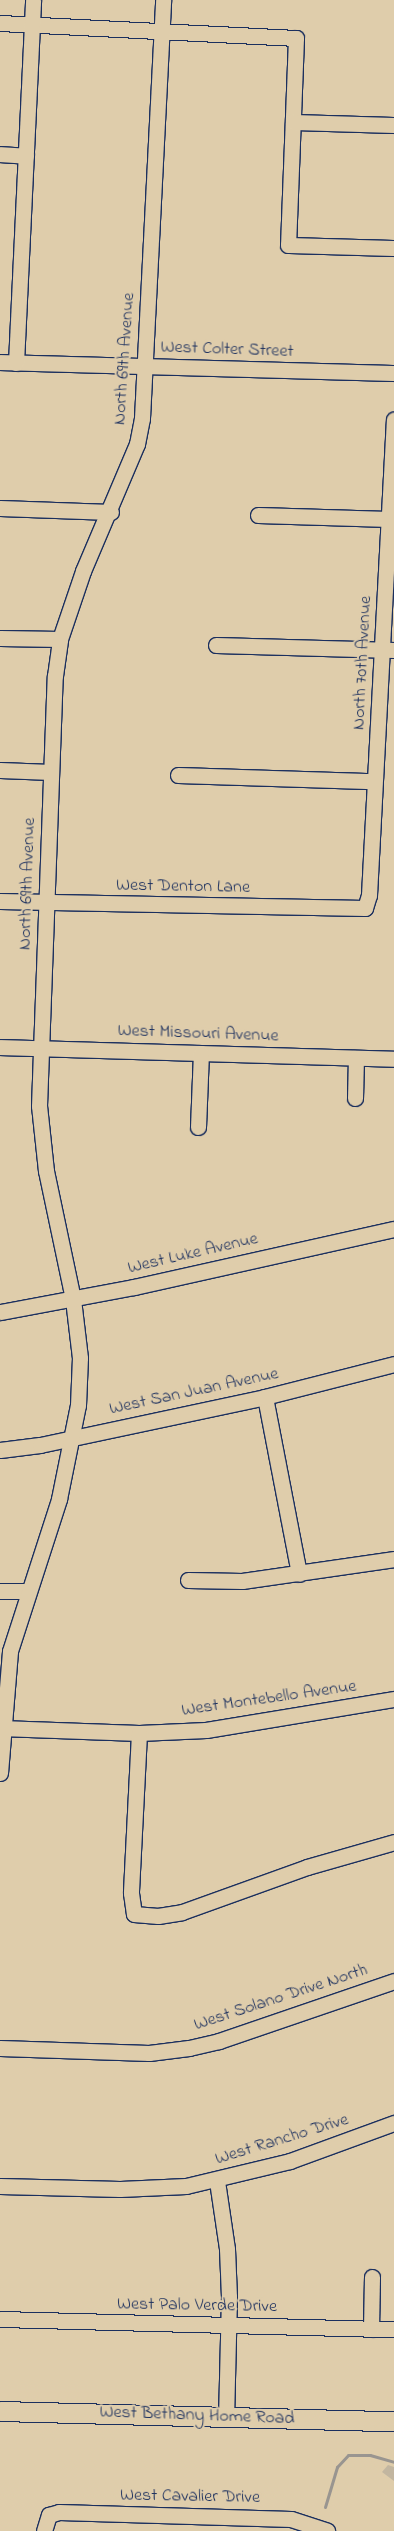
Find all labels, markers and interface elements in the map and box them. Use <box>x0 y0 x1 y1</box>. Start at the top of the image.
street label: North 69th Avenue <box>110 292 140 426</box>
street label: West Colter Street <box>160 337 294 363</box>
street label: North 70th Avenue <box>349 595 377 731</box>
street label: North 69th Avenue <box>15 817 41 951</box>
street label: West Denton Lane <box>116 875 250 899</box>
street label: West Missouri Avenue <box>117 1020 279 1048</box>
street label: West Luke Avenue <box>126 1229 260 1279</box>
street label: West San Juan Avenue <box>107 1364 281 1420</box>
street label: West Montebello Avenue <box>180 1676 358 1722</box>
street label: West Solano Drive North <box>191 1960 371 2036</box>
street label: West Rancho Drive <box>213 2109 351 2171</box>
street label: West Palo Verde Drive <box>117 2294 277 2318</box>
street label: West Bethany Home Road <box>99 2402 295 2430</box>
street label: West Cavalier Drive <box>120 2485 260 2509</box>

